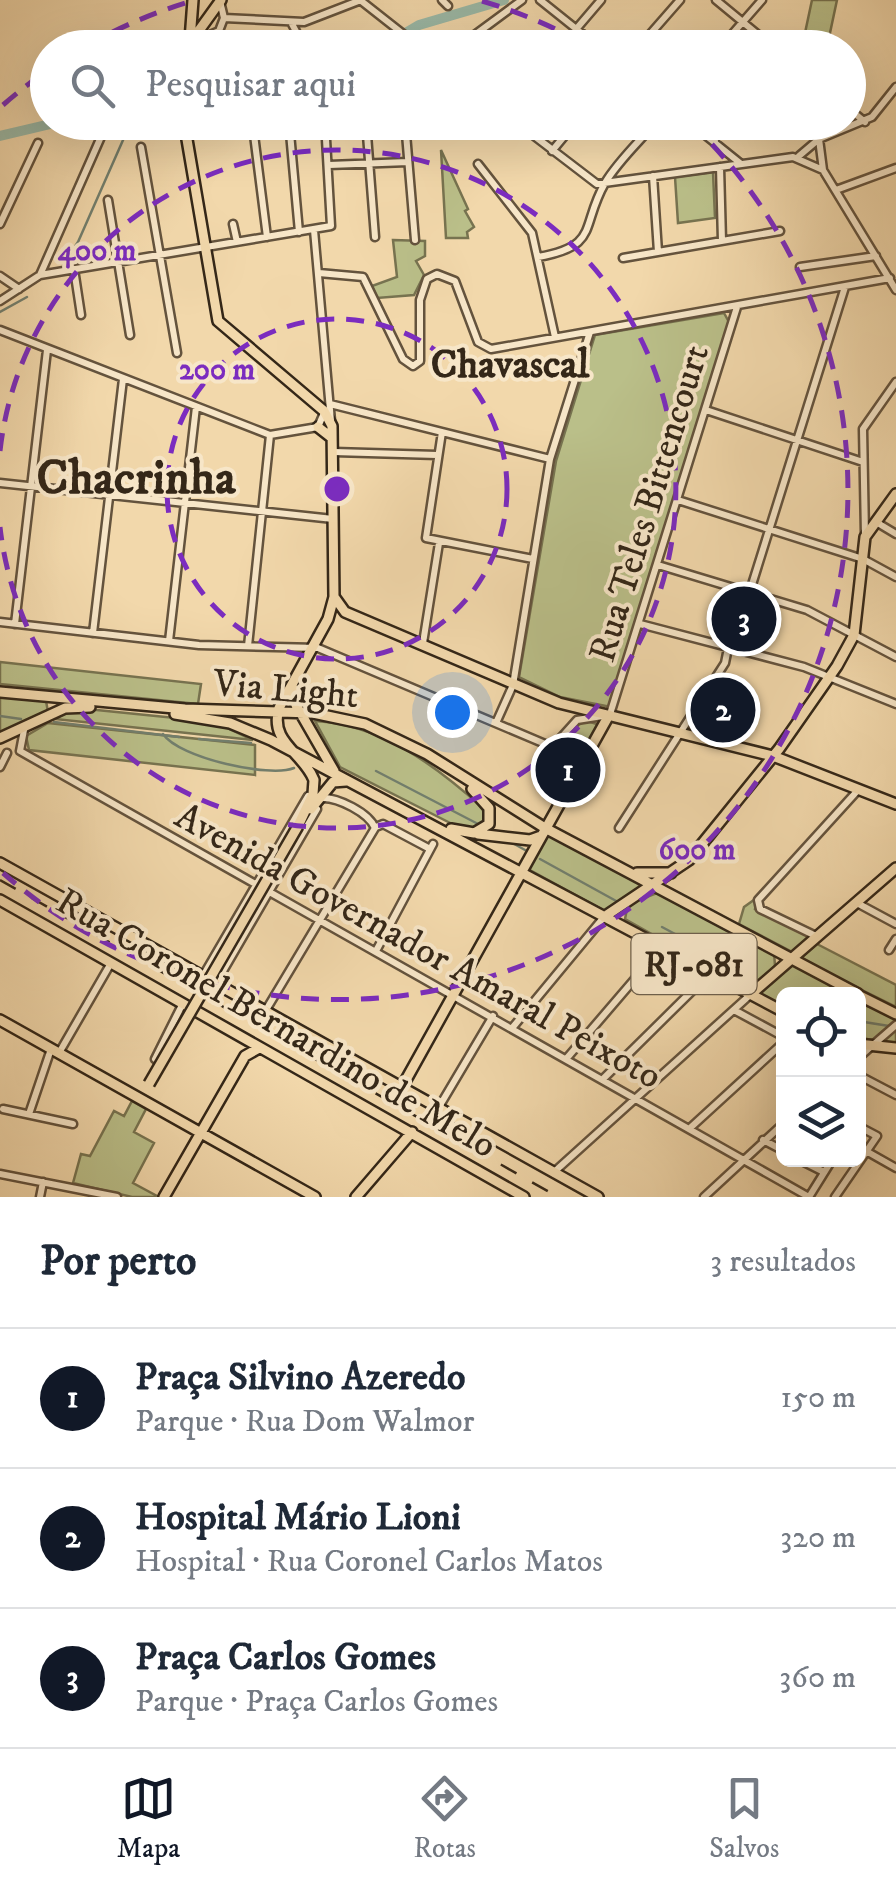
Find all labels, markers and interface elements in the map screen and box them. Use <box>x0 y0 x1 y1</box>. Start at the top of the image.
search box <box>30 30 866 140</box>
icon: search <box>65 58 120 113</box>
text: Pesquisar aqui <box>145 61 356 109</box>
text: 400 m <box>58 233 137 270</box>
street label: Rua Teles Bittencourt <box>579 339 721 668</box>
district label: Chavascal <box>431 341 590 391</box>
text: 200 m <box>179 352 255 389</box>
district label: Chacrinha <box>36 449 236 509</box>
centre of rings <box>319 471 355 507</box>
pin: 3 <box>712 582 776 656</box>
street label: Via Light <box>210 660 360 720</box>
pin: 2 <box>690 672 756 748</box>
your location <box>427 687 478 738</box>
pin: 1 <box>536 732 600 808</box>
street label: Avenida Governador Amaral Peixoto <box>166 793 670 1101</box>
text: 600 m <box>659 832 736 869</box>
street label: Rua Coronel Bernardino de Melo <box>47 878 505 1170</box>
road number: RJ-081 <box>632 934 756 994</box>
map controls <box>776 987 866 1167</box>
button: locate <box>776 987 866 1077</box>
button: layers <box>776 1077 866 1167</box>
text: Por perto <box>40 1236 197 1288</box>
text: 3 resultados <box>710 1242 856 1282</box>
text: Praça Silvino Azeredo <box>135 1354 465 1402</box>
text: 1 <box>67 1378 78 1418</box>
text: 150 m <box>780 1378 856 1418</box>
text: Parque · Rua Dom Walmor <box>135 1402 474 1442</box>
text: Hospital Mário Lioni <box>135 1494 461 1542</box>
text: 2 <box>65 1518 80 1558</box>
text: 320 m <box>780 1518 856 1558</box>
text: Hospital · Rua Coronel Carlos Matos <box>135 1542 603 1582</box>
text: Praça Carlos Gomes <box>135 1634 436 1682</box>
text: 3 <box>67 1658 78 1698</box>
text: 360 m <box>779 1658 856 1698</box>
text: Parque · Praça Carlos Gomes <box>135 1682 498 1722</box>
tab: Mapa <box>117 1771 180 1866</box>
tab: Rotas <box>414 1771 476 1866</box>
tab: Salvos <box>709 1771 779 1866</box>

